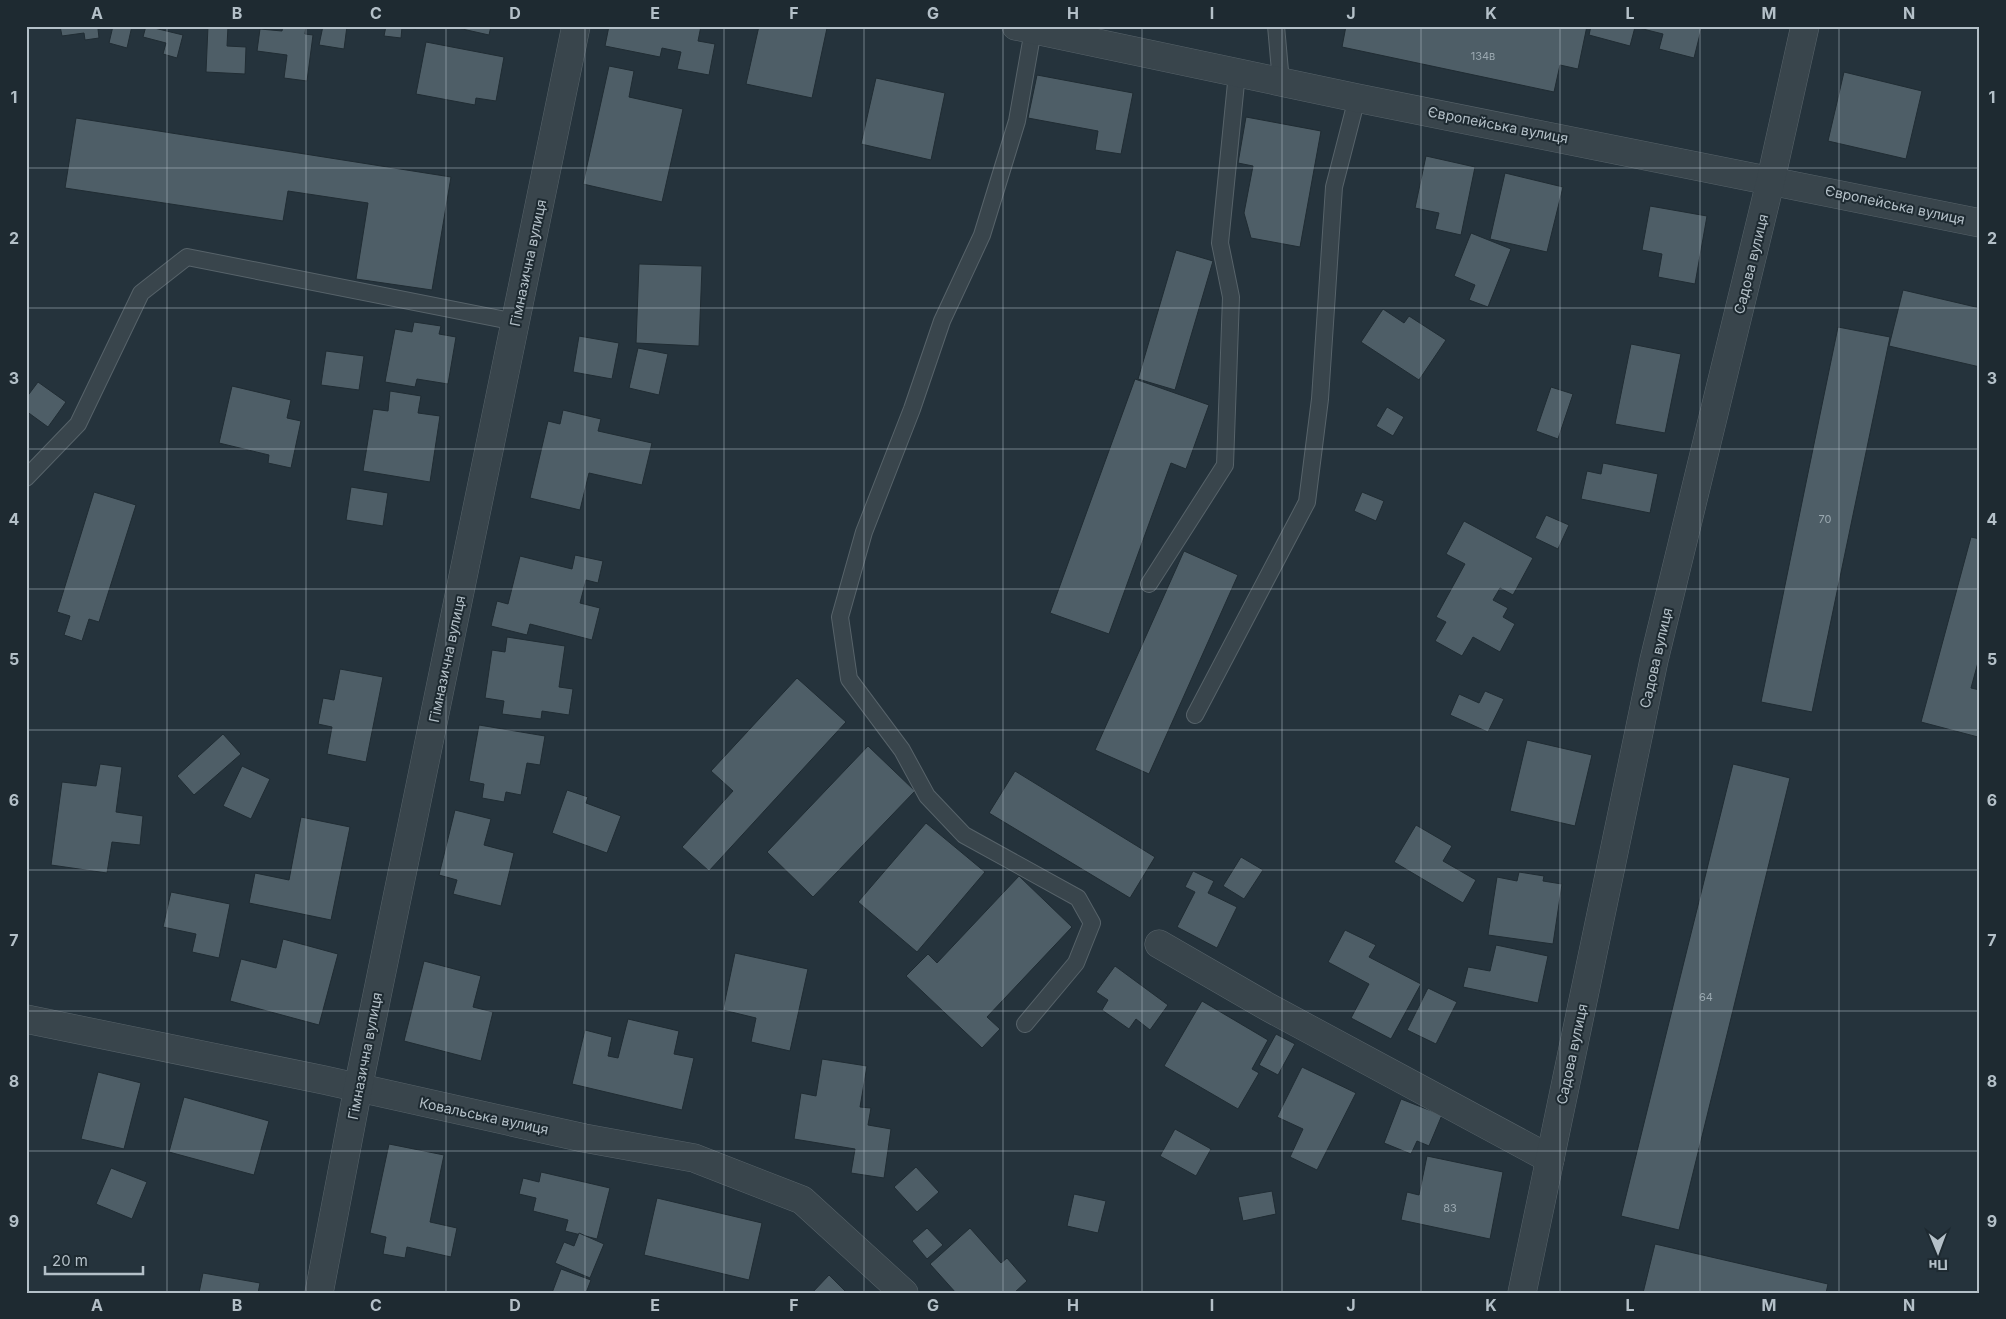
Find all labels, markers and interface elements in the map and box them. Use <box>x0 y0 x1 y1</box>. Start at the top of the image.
text: A <box>91 3 103 23</box>
text: B <box>232 3 242 23</box>
text: C <box>370 3 382 23</box>
text: D <box>509 3 521 23</box>
text: E <box>650 3 660 23</box>
text: F <box>789 3 799 23</box>
text: G <box>927 3 939 23</box>
text: H <box>1067 3 1079 23</box>
text: I <box>1210 3 1214 23</box>
text: J <box>1346 3 1356 23</box>
text: K <box>1485 3 1497 23</box>
text: L <box>1625 3 1635 23</box>
text: M <box>1762 3 1776 23</box>
text: N <box>1903 3 1915 23</box>
house number: 134в <box>1471 49 1495 63</box>
text: 1 <box>11 87 17 107</box>
text: 1 <box>1989 87 1995 107</box>
street label: Європейська вулиця <box>1426 103 1570 146</box>
street label: Європейська вулиця <box>1824 181 1967 228</box>
street label: Гімназична вулиця <box>506 198 549 328</box>
street label: Садова вулиця <box>1730 212 1771 316</box>
text: 2 <box>9 228 19 248</box>
text: 2 <box>1987 228 1997 248</box>
text: 3 <box>9 368 19 388</box>
text: 3 <box>1987 368 1997 388</box>
text: 4 <box>9 509 20 529</box>
text: 4 <box>1987 509 1998 529</box>
house number: 70 <box>1819 512 1832 526</box>
street label: Гімназична вулиця <box>425 594 468 724</box>
street label: Садова вулиця <box>1636 606 1675 710</box>
text: 5 <box>9 649 19 669</box>
text: 5 <box>1987 649 1997 669</box>
text: 6 <box>9 790 19 810</box>
text: 6 <box>1987 790 1997 810</box>
text: 7 <box>9 930 19 950</box>
text: 7 <box>1987 930 1997 950</box>
house number: 64 <box>1699 990 1713 1004</box>
street label: Гімназична вулиця <box>344 991 385 1121</box>
street label: Садова вулиця <box>1553 1002 1590 1106</box>
text: 8 <box>9 1071 19 1091</box>
text: 8 <box>1987 1071 1997 1091</box>
street label: Ковальська вулиця <box>418 1094 550 1138</box>
house number: 83 <box>1443 1201 1457 1215</box>
text: 9 <box>9 1211 19 1231</box>
text: 9 <box>1987 1211 1997 1231</box>
north arrow <box>1914 1226 1964 1276</box>
scale bar <box>45 1244 142 1276</box>
text: 20 m <box>52 1251 88 1270</box>
text: Пн <box>1928 1257 1948 1274</box>
text: A <box>91 1295 103 1315</box>
text: B <box>232 1295 242 1315</box>
text: C <box>370 1295 382 1315</box>
text: D <box>509 1295 521 1315</box>
text: E <box>650 1295 660 1315</box>
text: F <box>789 1295 799 1315</box>
text: G <box>927 1295 939 1315</box>
text: H <box>1067 1295 1079 1315</box>
text: I <box>1210 1295 1214 1315</box>
text: J <box>1346 1295 1356 1315</box>
text: K <box>1485 1295 1497 1315</box>
text: L <box>1625 1295 1635 1315</box>
text: M <box>1762 1295 1776 1315</box>
text: N <box>1903 1295 1915 1315</box>

